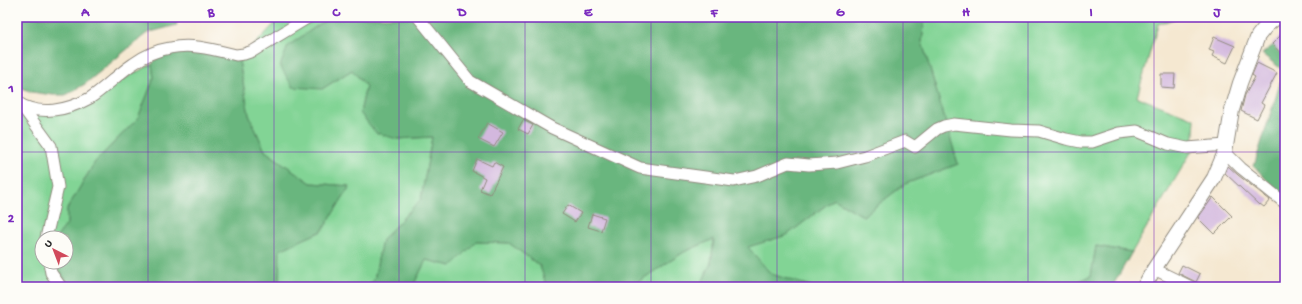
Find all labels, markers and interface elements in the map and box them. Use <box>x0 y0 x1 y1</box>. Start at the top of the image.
text: A <box>80 6 90 21</box>
text: B <box>207 6 216 21</box>
text: C <box>331 6 341 21</box>
text: D <box>457 6 467 21</box>
text: E <box>584 6 593 21</box>
text: F <box>710 6 719 21</box>
text: G <box>836 6 845 21</box>
text: H <box>962 6 970 21</box>
text: I <box>1089 6 1093 21</box>
text: J <box>1213 6 1222 21</box>
text: 1 <box>7 82 14 97</box>
text: 2 <box>8 212 15 227</box>
north arrow <box>34 230 74 270</box>
text: U <box>42 237 56 251</box>

